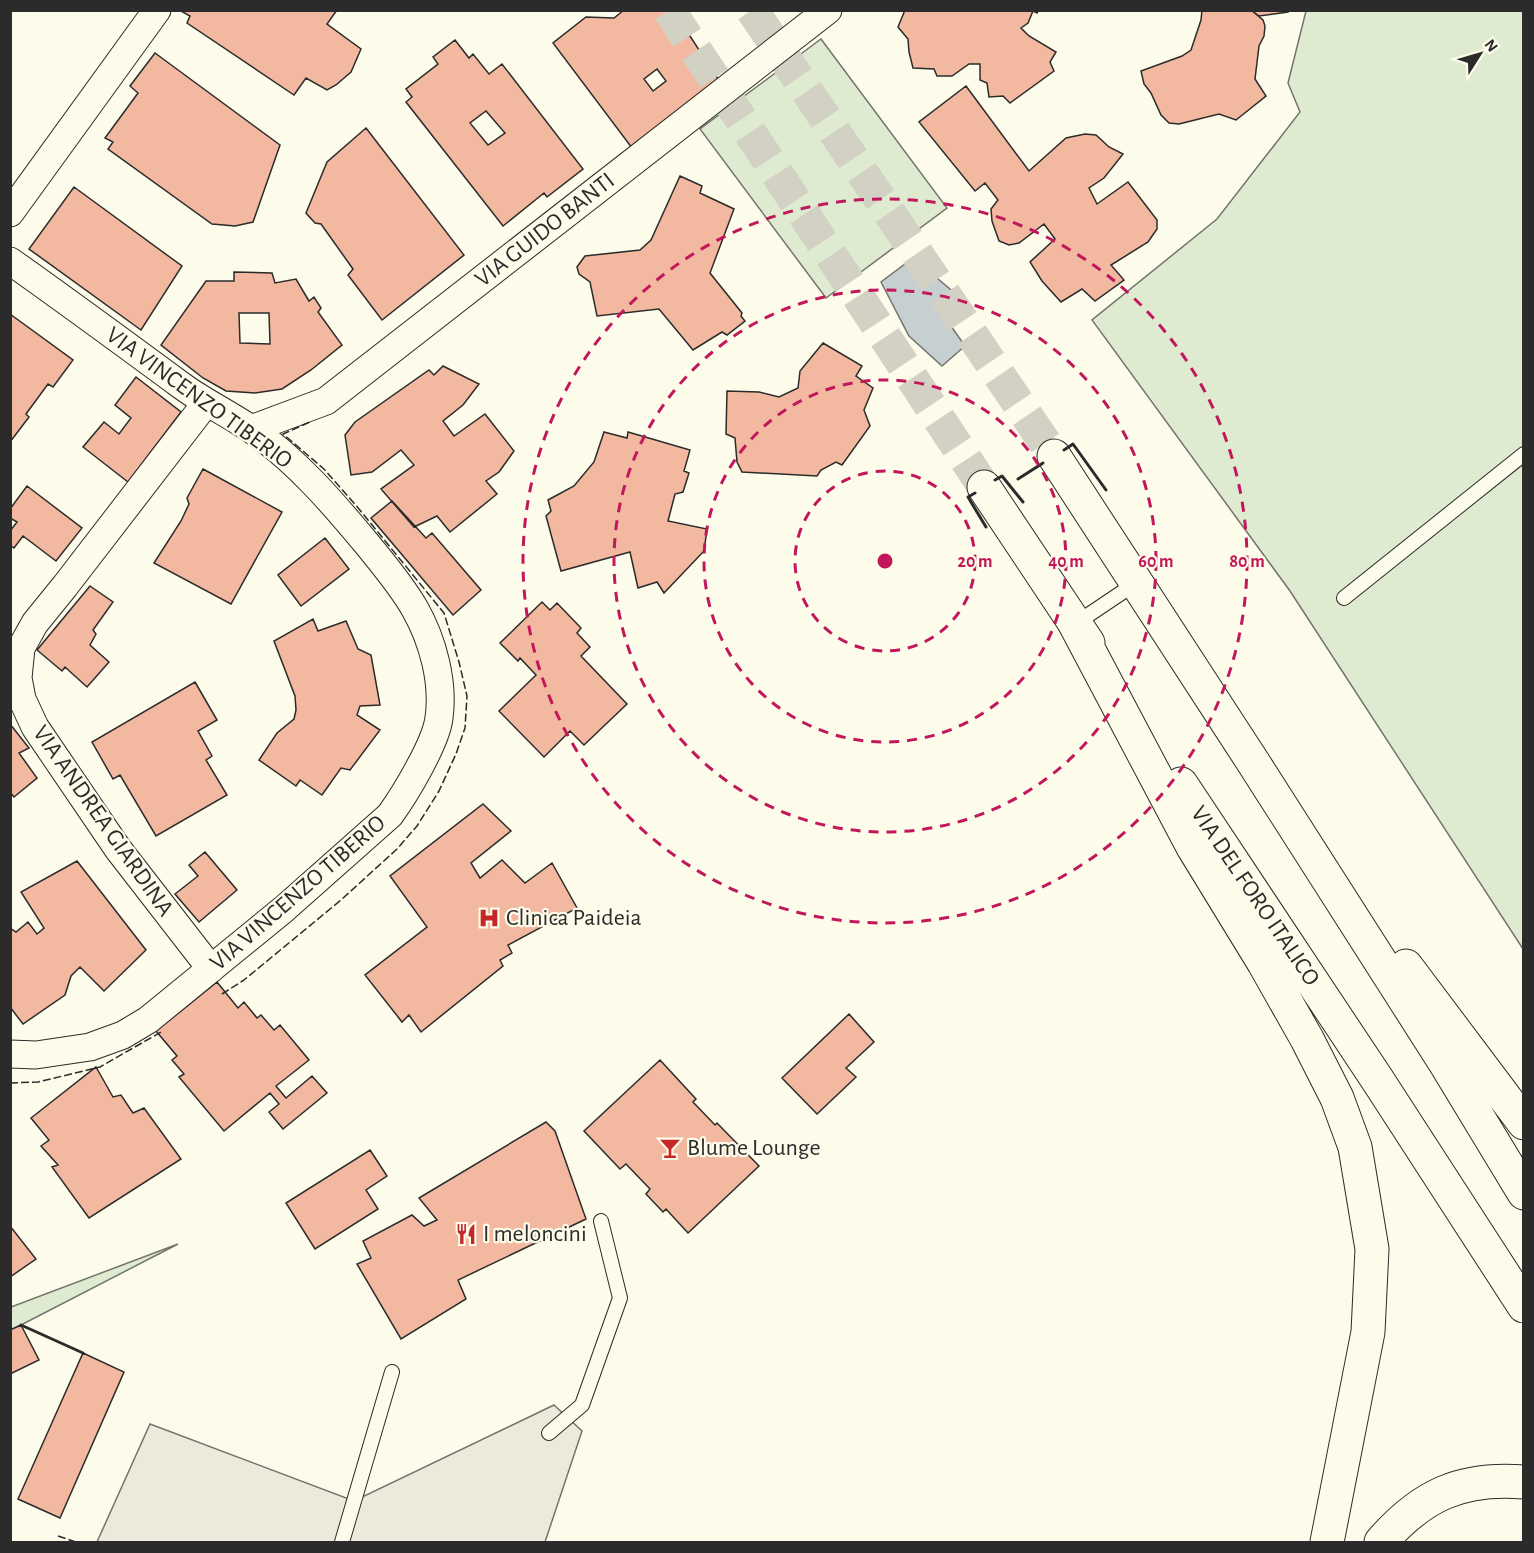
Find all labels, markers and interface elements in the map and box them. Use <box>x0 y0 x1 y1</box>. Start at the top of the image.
north arrow <box>1450 24 1510 84</box>
text: N <box>1481 36 1501 55</box>
street label: VIA GUIDO BANTI <box>471 168 619 292</box>
street label: VIA VINCENZO TIBERIO <box>102 323 296 473</box>
centre of rings <box>875 551 895 571</box>
text: 20 m <box>957 553 993 571</box>
text: 40 m <box>1048 553 1084 571</box>
text: 60 m <box>1138 553 1174 571</box>
text: 80 m <box>1229 553 1265 571</box>
street label: VIA ANDREA GIARDINA <box>28 721 178 921</box>
street label: VIA DEL FORO ITALICO <box>1186 802 1324 990</box>
street label: VIA VINCENZO TIBERIO <box>206 811 390 975</box>
hospital icon: Clinica Paideia <box>477 906 501 930</box>
place label: Clinica Paideia <box>506 906 642 930</box>
bar icon: Blume Lounge <box>658 1136 682 1160</box>
place label: Blume Lounge <box>687 1136 821 1160</box>
restaurant icon: I meloncini <box>454 1222 478 1246</box>
place label: I meloncini <box>483 1222 587 1246</box>

